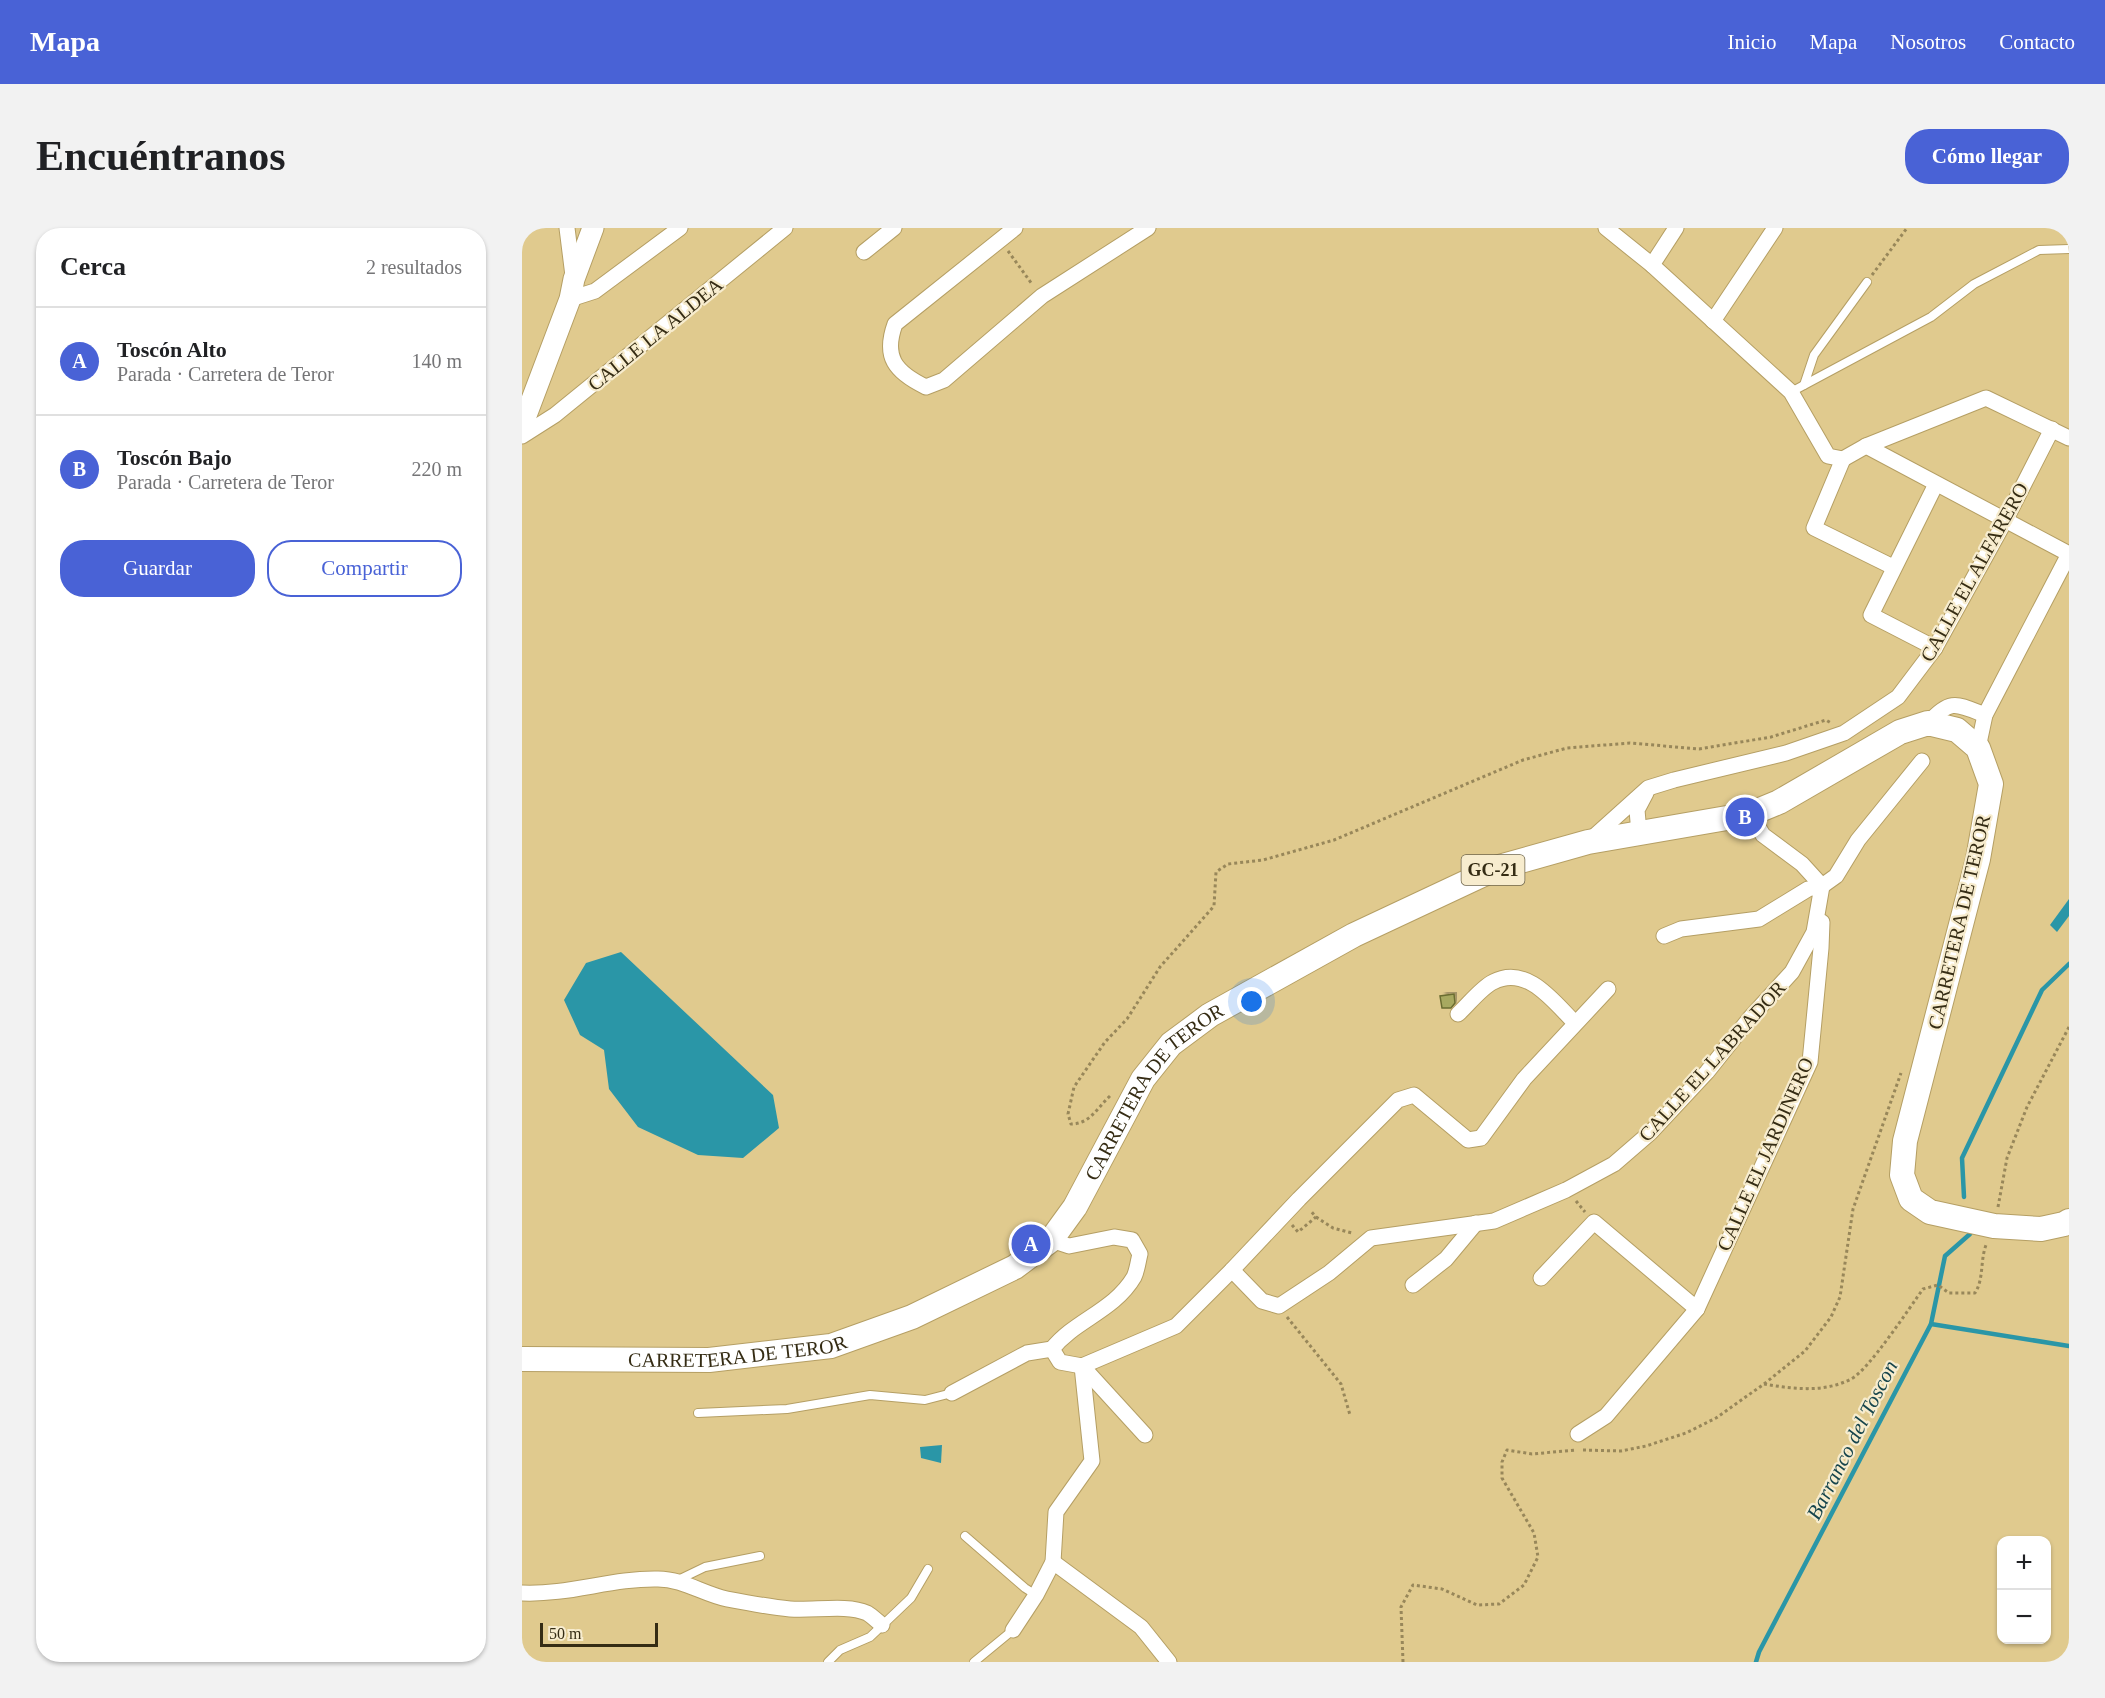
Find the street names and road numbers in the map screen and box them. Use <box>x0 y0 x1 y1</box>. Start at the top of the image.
street label: CALLE LA ALDEA <box>583 273 727 395</box>
street label: CALLE EL ALFARERO <box>1916 479 2032 665</box>
street label: CARRETERA DE TEROR <box>1924 812 1995 1031</box>
road number: GC-21 <box>1462 855 1524 885</box>
street label: CALLE EL LABRADOR <box>1634 976 1790 1146</box>
street label: CARRETERA DE TEROR <box>1080 999 1228 1184</box>
street label: CALLE EL JARDINERO <box>1712 1054 1818 1254</box>
street label: CARRETERA DE TEROR <box>628 1330 850 1371</box>

